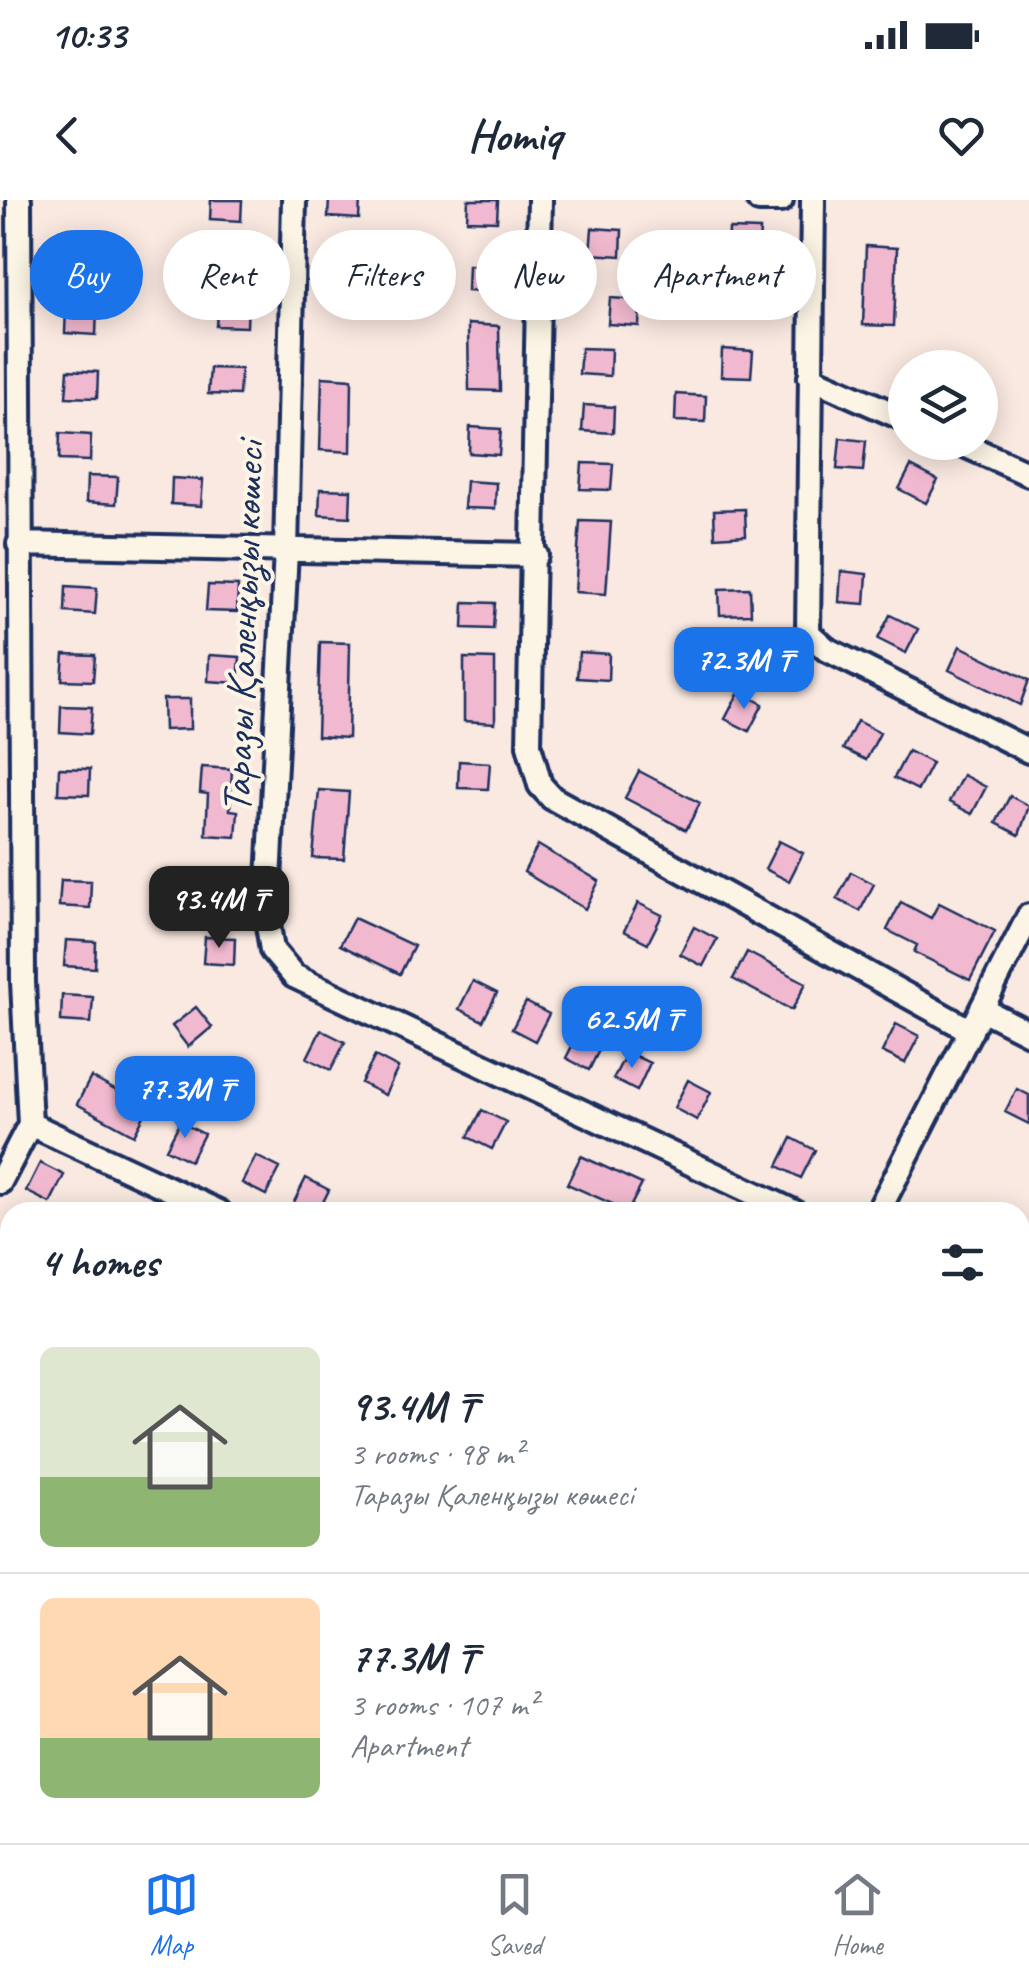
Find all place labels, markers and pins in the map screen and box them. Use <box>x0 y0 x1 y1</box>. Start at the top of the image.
pin: 72.3M ₸ <box>652 627 836 712</box>
pin: 93.4M ₸ <box>127 866 311 951</box>
pin: 62.5M ₸ <box>540 986 724 1071</box>
pin: 77.3M ₸ <box>93 1056 277 1141</box>

